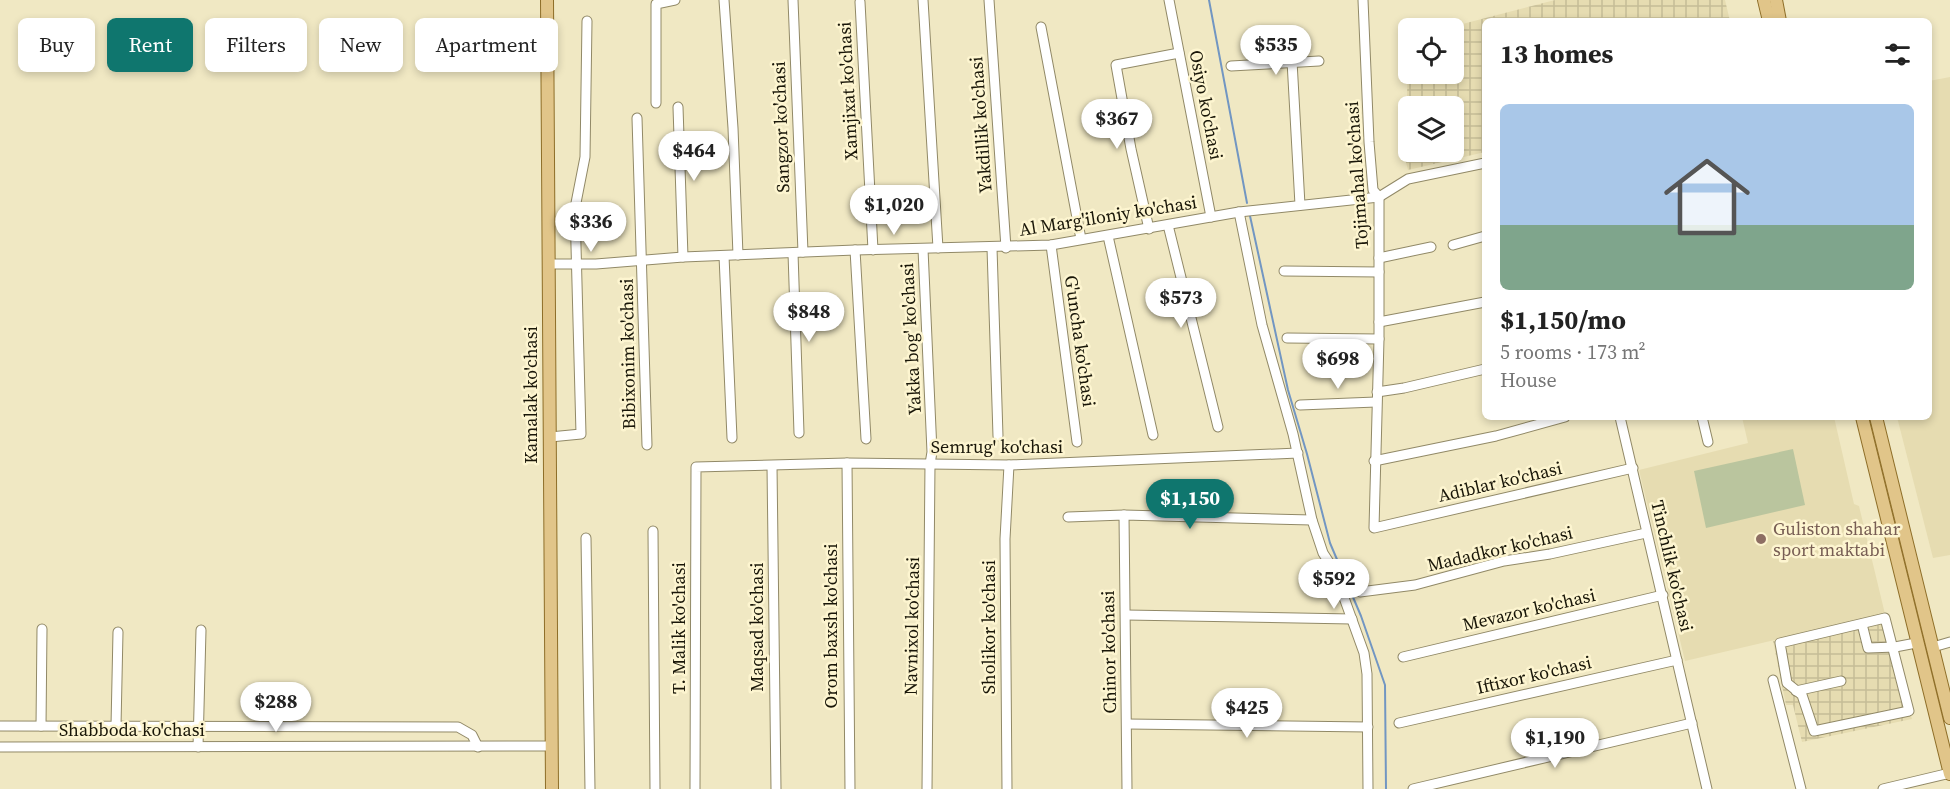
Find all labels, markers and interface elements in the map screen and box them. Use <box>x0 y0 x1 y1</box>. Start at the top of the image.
chip: Buy <box>18 18 95 72</box>
chip: Rent <box>107 18 193 72</box>
chip: Filters <box>205 18 307 72</box>
chip: New <box>319 18 403 72</box>
chip: Apartment <box>415 18 558 72</box>
map controls <box>1398 18 1464 162</box>
button: locate <box>1398 18 1464 84</box>
street label: Xamjixat ko'chasi <box>831 21 864 161</box>
pin: $535 <box>1240 25 1312 76</box>
text: $535 <box>1254 30 1298 58</box>
text: 13 homes <box>1500 36 1613 72</box>
icon: filters <box>1881 38 1914 71</box>
street label: Osiyo ko'chasi <box>1184 48 1229 162</box>
street label: Yakdillik ko'chasi <box>963 56 998 194</box>
street label: Sangzor ko'chasi <box>766 61 795 193</box>
button: layers <box>1398 96 1464 162</box>
pin: $367 <box>1081 99 1153 150</box>
street label: Tojimahal ko'chasi <box>1339 100 1374 250</box>
text: $367 <box>1095 104 1139 132</box>
pin: $464 <box>658 131 730 182</box>
text: $464 <box>672 136 716 164</box>
icon: home <box>1653 143 1761 251</box>
pin: $1,020 <box>845 185 943 236</box>
street label: Al Marg'iloniy ko'chasi <box>1017 189 1199 242</box>
text: $1,020 <box>864 190 924 218</box>
pin: $336 <box>555 202 627 253</box>
text: $336 <box>569 207 613 235</box>
street label: Yakka bog' ko'chasi <box>894 262 927 416</box>
street label: G'uncha ko'chasi <box>1059 273 1102 408</box>
street label: Bibixonim ko'chasi <box>614 278 641 430</box>
pin: $573 <box>1145 278 1217 329</box>
text: $573 <box>1159 283 1203 311</box>
pin: $848 <box>773 292 845 343</box>
text: $848 <box>787 297 831 325</box>
text: $1,150/mo <box>1500 302 1626 338</box>
street label: Kamalak ko'chasi <box>518 326 543 464</box>
text: 5 rooms · 173 m² <box>1500 338 1646 366</box>
pin: $698 <box>1302 339 1374 390</box>
text: $698 <box>1316 344 1360 372</box>
text: House <box>1500 366 1557 394</box>
street label: Semrug' ko'chasi <box>931 434 1063 459</box>
street label: Adiblar ko'chasi <box>1436 455 1564 508</box>
pin: $1,150 <box>1141 479 1239 530</box>
text: $1,150 <box>1160 484 1220 512</box>
street label: Tinchlik ko'chasi <box>1645 498 1700 634</box>
place label: Guliston shahar sport maktabi <box>1773 516 1901 562</box>
street label: Madadkor ko'chasi <box>1425 520 1575 577</box>
marker: Guliston shahar sport maktabi <box>1754 532 1768 546</box>
street label: Orom baxsh ko'chasi <box>818 543 843 709</box>
street label: Navnixol ko'chasi <box>898 557 925 695</box>
pin: $592 <box>1298 559 1370 610</box>
street label: Sholikor ko'chasi <box>976 560 1001 694</box>
street label: T. Malik ko'chasi <box>666 562 691 694</box>
street label: Maqsad ko'chasi <box>744 562 769 692</box>
text: $592 <box>1312 564 1356 592</box>
street label: Mevazor ko'chasi <box>1460 582 1598 637</box>
street label: Chinor ko'chasi <box>1095 590 1122 714</box>
street label: Iftixor ko'chasi <box>1474 649 1594 700</box>
pin: $288 <box>240 682 312 733</box>
text: $288 <box>254 687 298 715</box>
pin: $425 <box>1211 688 1283 739</box>
text: $425 <box>1225 693 1269 721</box>
street label: Shabboda ko'chasi <box>59 717 205 742</box>
pin: $1,190 <box>1506 718 1604 769</box>
text: $1,190 <box>1525 723 1585 751</box>

